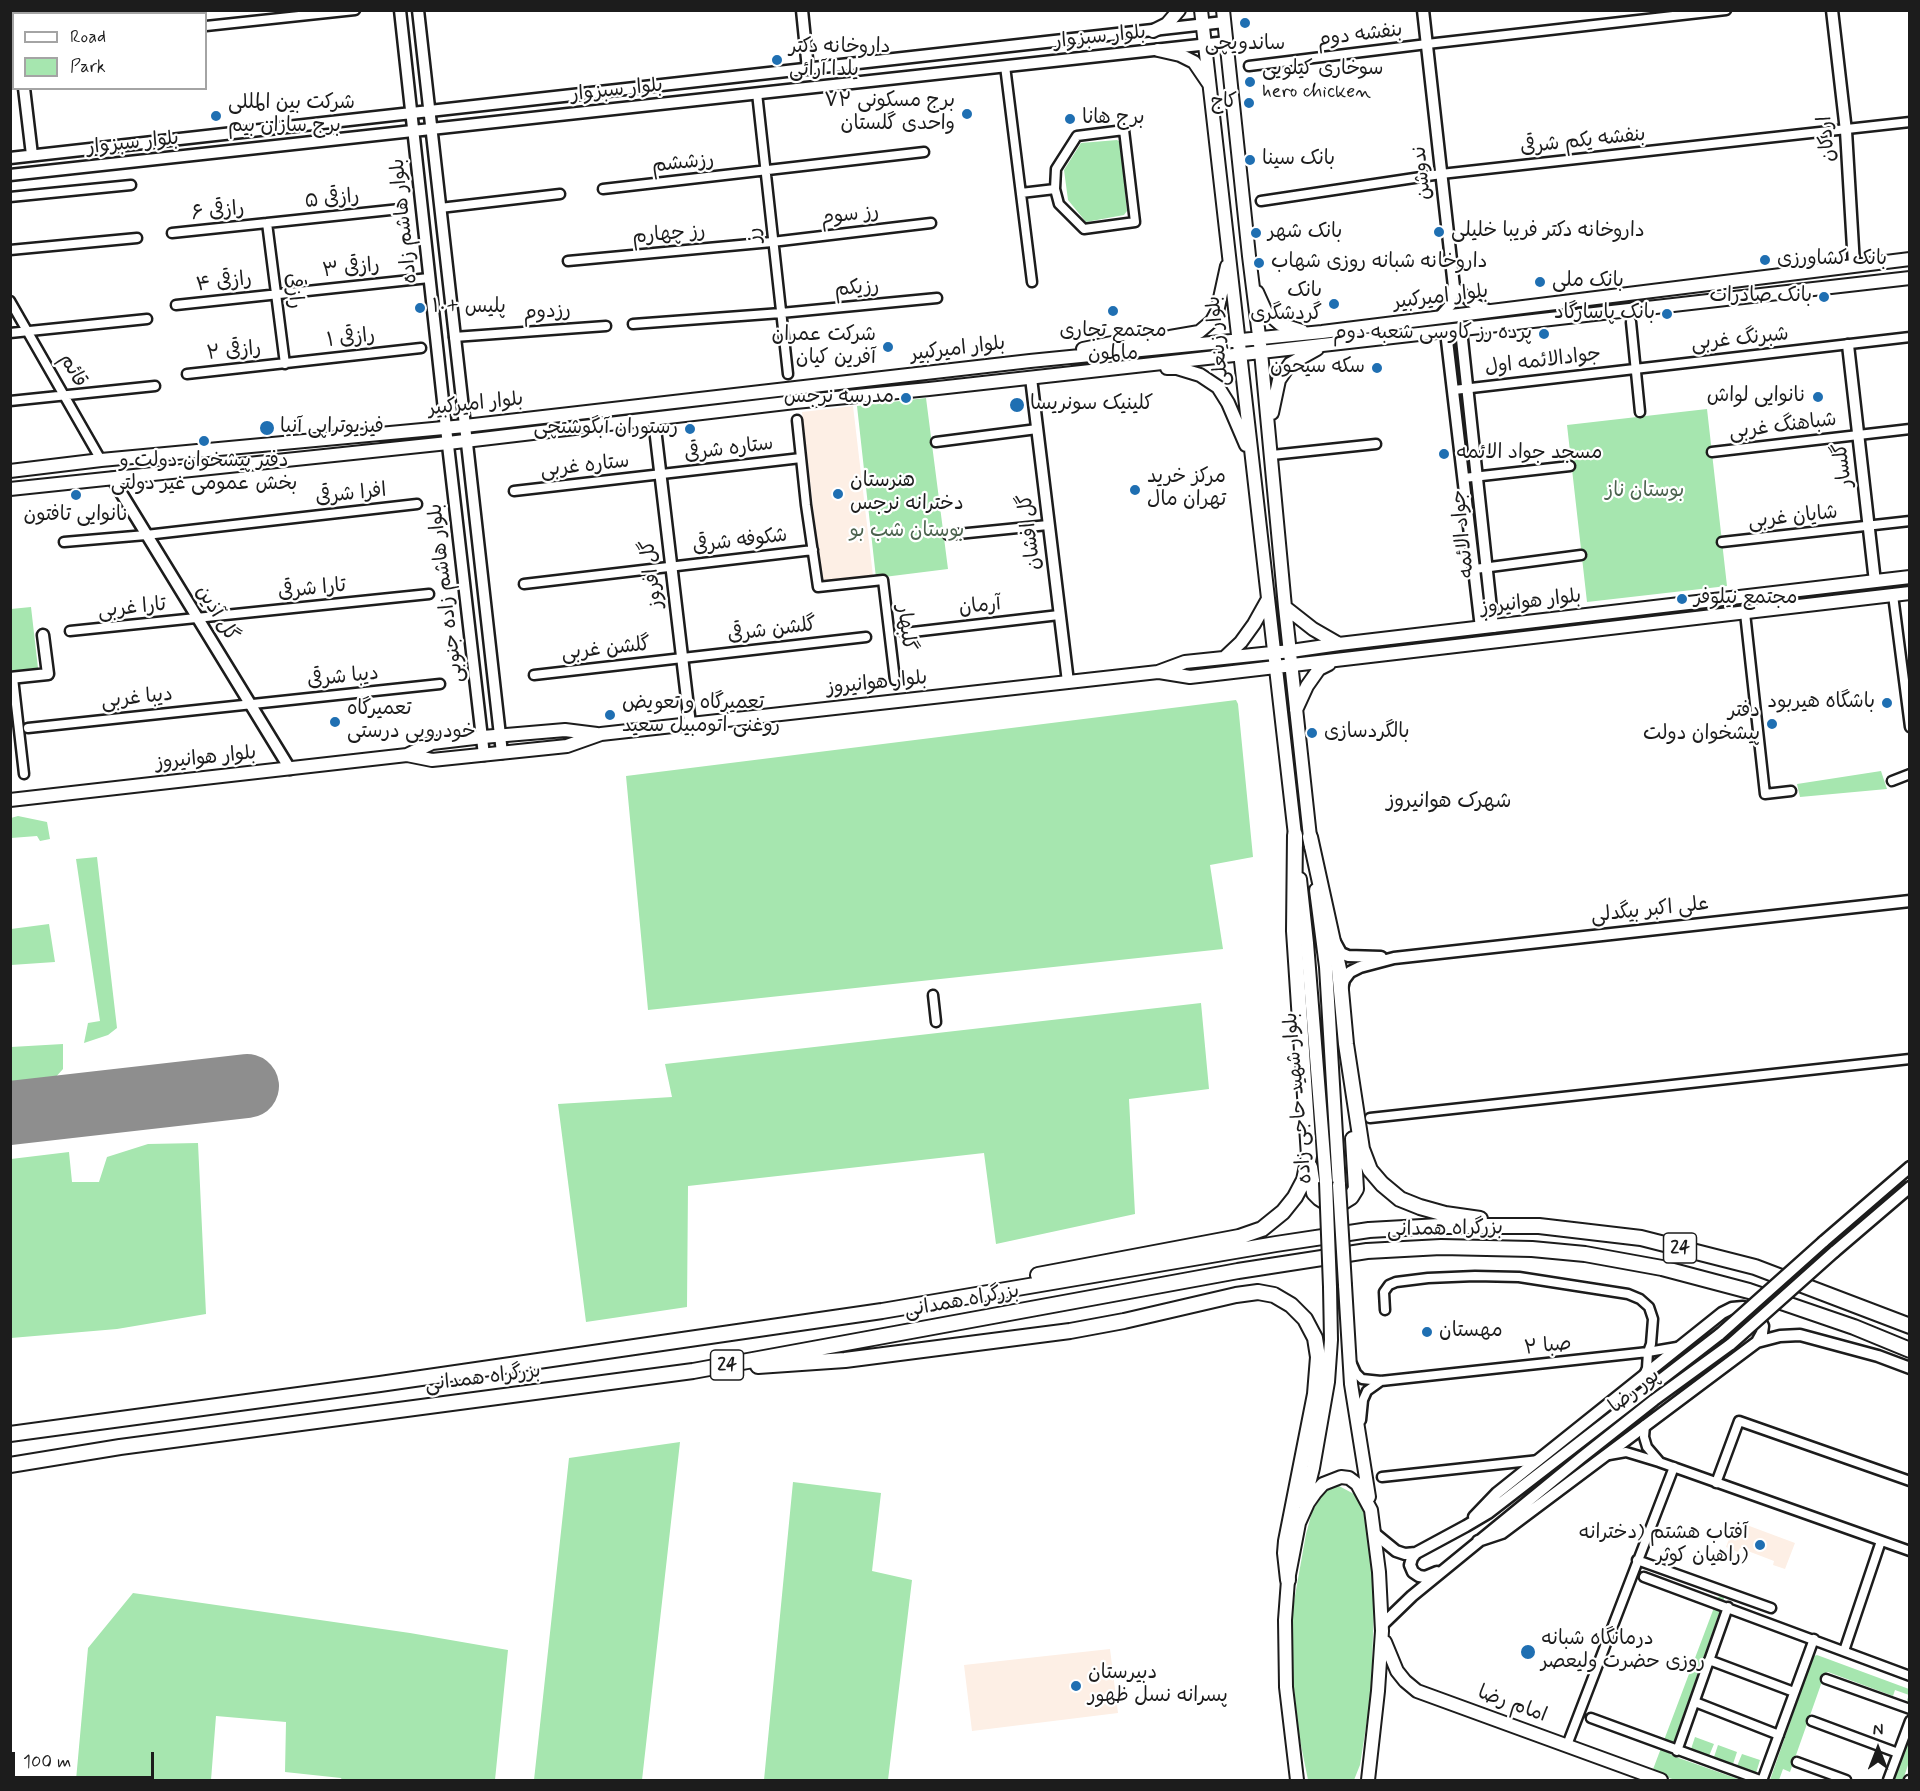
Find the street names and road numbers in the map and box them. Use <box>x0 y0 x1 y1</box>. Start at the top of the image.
street label: بنفشه دوم <box>1316 19 1404 53</box>
street label: بلوار سبزوار <box>1053 21 1147 55</box>
street label: بلوار سبزوار <box>570 74 664 108</box>
street label: اردکان <box>1814 115 1842 163</box>
street label: بنفشه یکم شرقی <box>1519 123 1647 161</box>
street label: بلوار سبزوار <box>86 127 180 161</box>
street label: ندوشن <box>1408 145 1438 201</box>
street label: رزششم <box>651 149 715 179</box>
street label: بلوار هاشم زاده <box>386 157 424 285</box>
street label: رازقی ۵ <box>303 185 361 215</box>
street label: رازقی ۶ <box>190 197 246 227</box>
street label: رز سوم <box>819 201 881 231</box>
street label: رز چهارم <box>631 220 707 250</box>
street label: رز <box>742 226 768 244</box>
street label: رازقی ۳ <box>321 254 381 284</box>
street label: رازقی ۴ <box>195 268 253 298</box>
street label: رازقی <box>279 272 307 310</box>
street label: رزیکم <box>834 275 880 303</box>
street label: بلوار امیرکبیر <box>1392 280 1490 316</box>
street label: بلوار زینعلی <box>1202 295 1236 387</box>
street label: رزدوم <box>522 299 572 327</box>
street label: شبرنگ غربی <box>1690 323 1790 357</box>
street label: رازقی ۱ <box>326 324 376 354</box>
street label: بلوار امیرکبیر <box>909 332 1007 368</box>
street label: رازقی ۲ <box>206 337 262 367</box>
street label: جوادالائمه اول <box>1484 343 1602 381</box>
street label: قائم <box>53 350 91 392</box>
street label: بلوار امیرکبیر <box>427 388 525 422</box>
street label: شباهنگ غربی <box>1728 409 1838 445</box>
street label: ستاره شرقی <box>683 433 775 467</box>
street label: گلسار <box>1829 441 1859 489</box>
street label: ستاره غربی <box>539 450 631 484</box>
street label: افرا شرقی <box>314 479 388 511</box>
street label: جواد الائمه <box>1447 488 1481 580</box>
street label: گل افشان <box>1014 493 1048 571</box>
street label: شایان غربی <box>1747 501 1839 535</box>
street label: بلوار هاشم زاده جنوبی <box>424 502 470 684</box>
street label: شکوفه شرقی <box>691 524 789 560</box>
street label: گل افروز <box>637 539 669 609</box>
street label: تارا شرقی <box>277 574 347 606</box>
street label: گل آذین <box>189 581 243 647</box>
street label: بلوار هوانیروز <box>1479 585 1583 621</box>
street label: تارا غربی <box>97 593 167 625</box>
street label: آرمان <box>958 593 1002 621</box>
street label: گلبهار <box>890 604 920 652</box>
street label: گلشن شرقی <box>726 614 818 648</box>
street label: گلشن غربی <box>560 633 652 667</box>
street label: دیبا شرقی <box>306 662 380 694</box>
street label: بلوار هوانیروز <box>825 667 929 701</box>
street label: دیبا غربی <box>100 683 174 715</box>
street label: بلوار هوانیروز <box>154 742 258 776</box>
street label: علی اکبر بیگدلی <box>1590 893 1710 929</box>
street label: بلوار شهید حاجی زاده <box>1280 1011 1318 1185</box>
street label: بزرگراه همدانی <box>1387 1217 1503 1243</box>
road number: 24 <box>1664 1233 1696 1263</box>
street label: بزرگراه همدانی <box>903 1280 1021 1324</box>
street label: صبا ۲ <box>1523 1333 1573 1361</box>
road number: 24 <box>710 1350 744 1380</box>
street label: بزرگراه همدانی <box>424 1360 542 1398</box>
street label: پور رضا <box>1605 1365 1665 1419</box>
street label: امام رضا <box>1474 1681 1550 1729</box>

